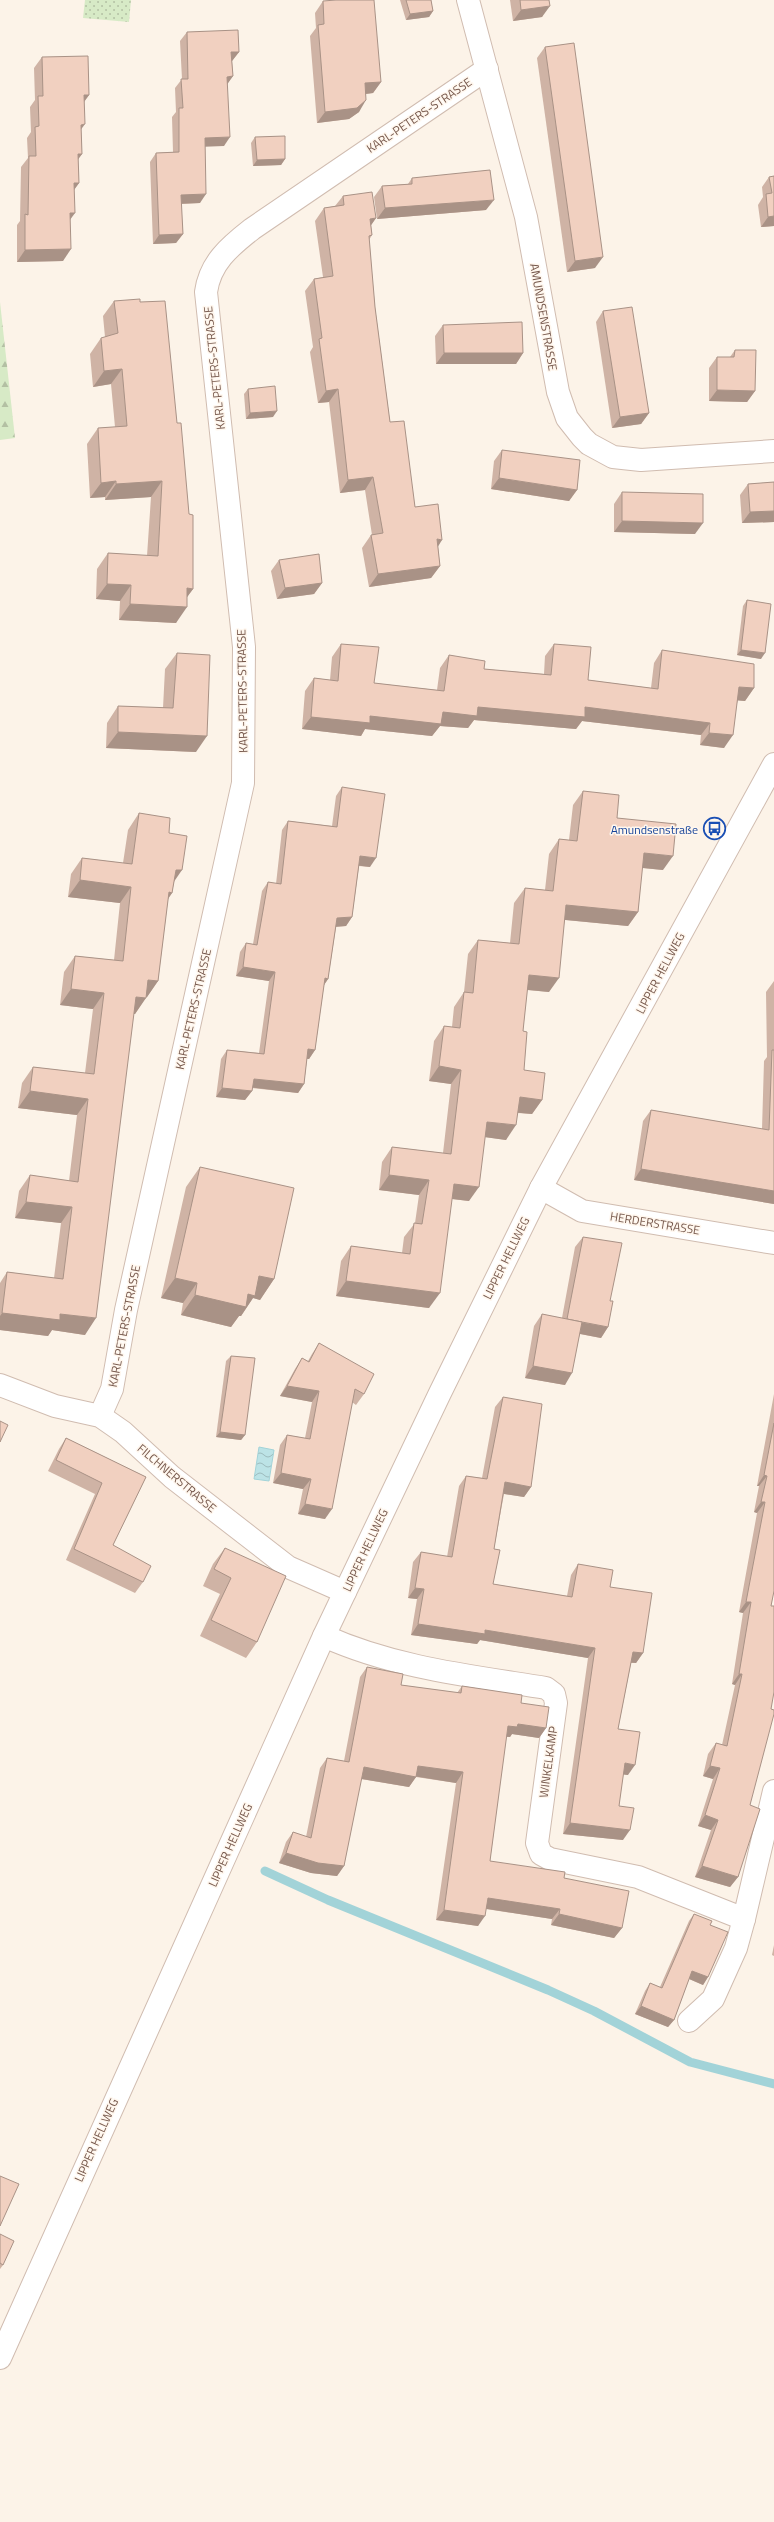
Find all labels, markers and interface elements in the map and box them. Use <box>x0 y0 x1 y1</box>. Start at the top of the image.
street label: KARL-PETERS-STRASSE <box>362 72 476 158</box>
street label: AMUNDSENSTRASSE <box>525 262 563 373</box>
street label: KARL-PETERS-STRASSE <box>198 305 230 431</box>
street label: KARL-PETERS-STRASSE <box>231 629 253 753</box>
bus stop icon: Amundsenstraße <box>701 816 727 842</box>
place label: Amundsenstraße <box>611 820 698 839</box>
street label: LIPPER HELLWEG <box>631 929 689 1017</box>
street label: KARL-PETERS-STRASSE <box>170 946 216 1071</box>
street label: HERDERSTRASSE <box>609 1207 702 1240</box>
street label: LIPPER HELLWEG <box>478 1213 534 1303</box>
street label: KARL-PETERS-STRASSE <box>103 1263 145 1389</box>
street label: FILCHNERSTRASSE <box>133 1439 221 1517</box>
street label: LIPPER HELLWEG <box>337 1505 393 1595</box>
street label: WINKELKAMP <box>534 1725 562 1799</box>
street label: LIPPER HELLWEG <box>203 1800 257 1890</box>
street label: LIPPER HELLWEG <box>69 2095 123 2185</box>

